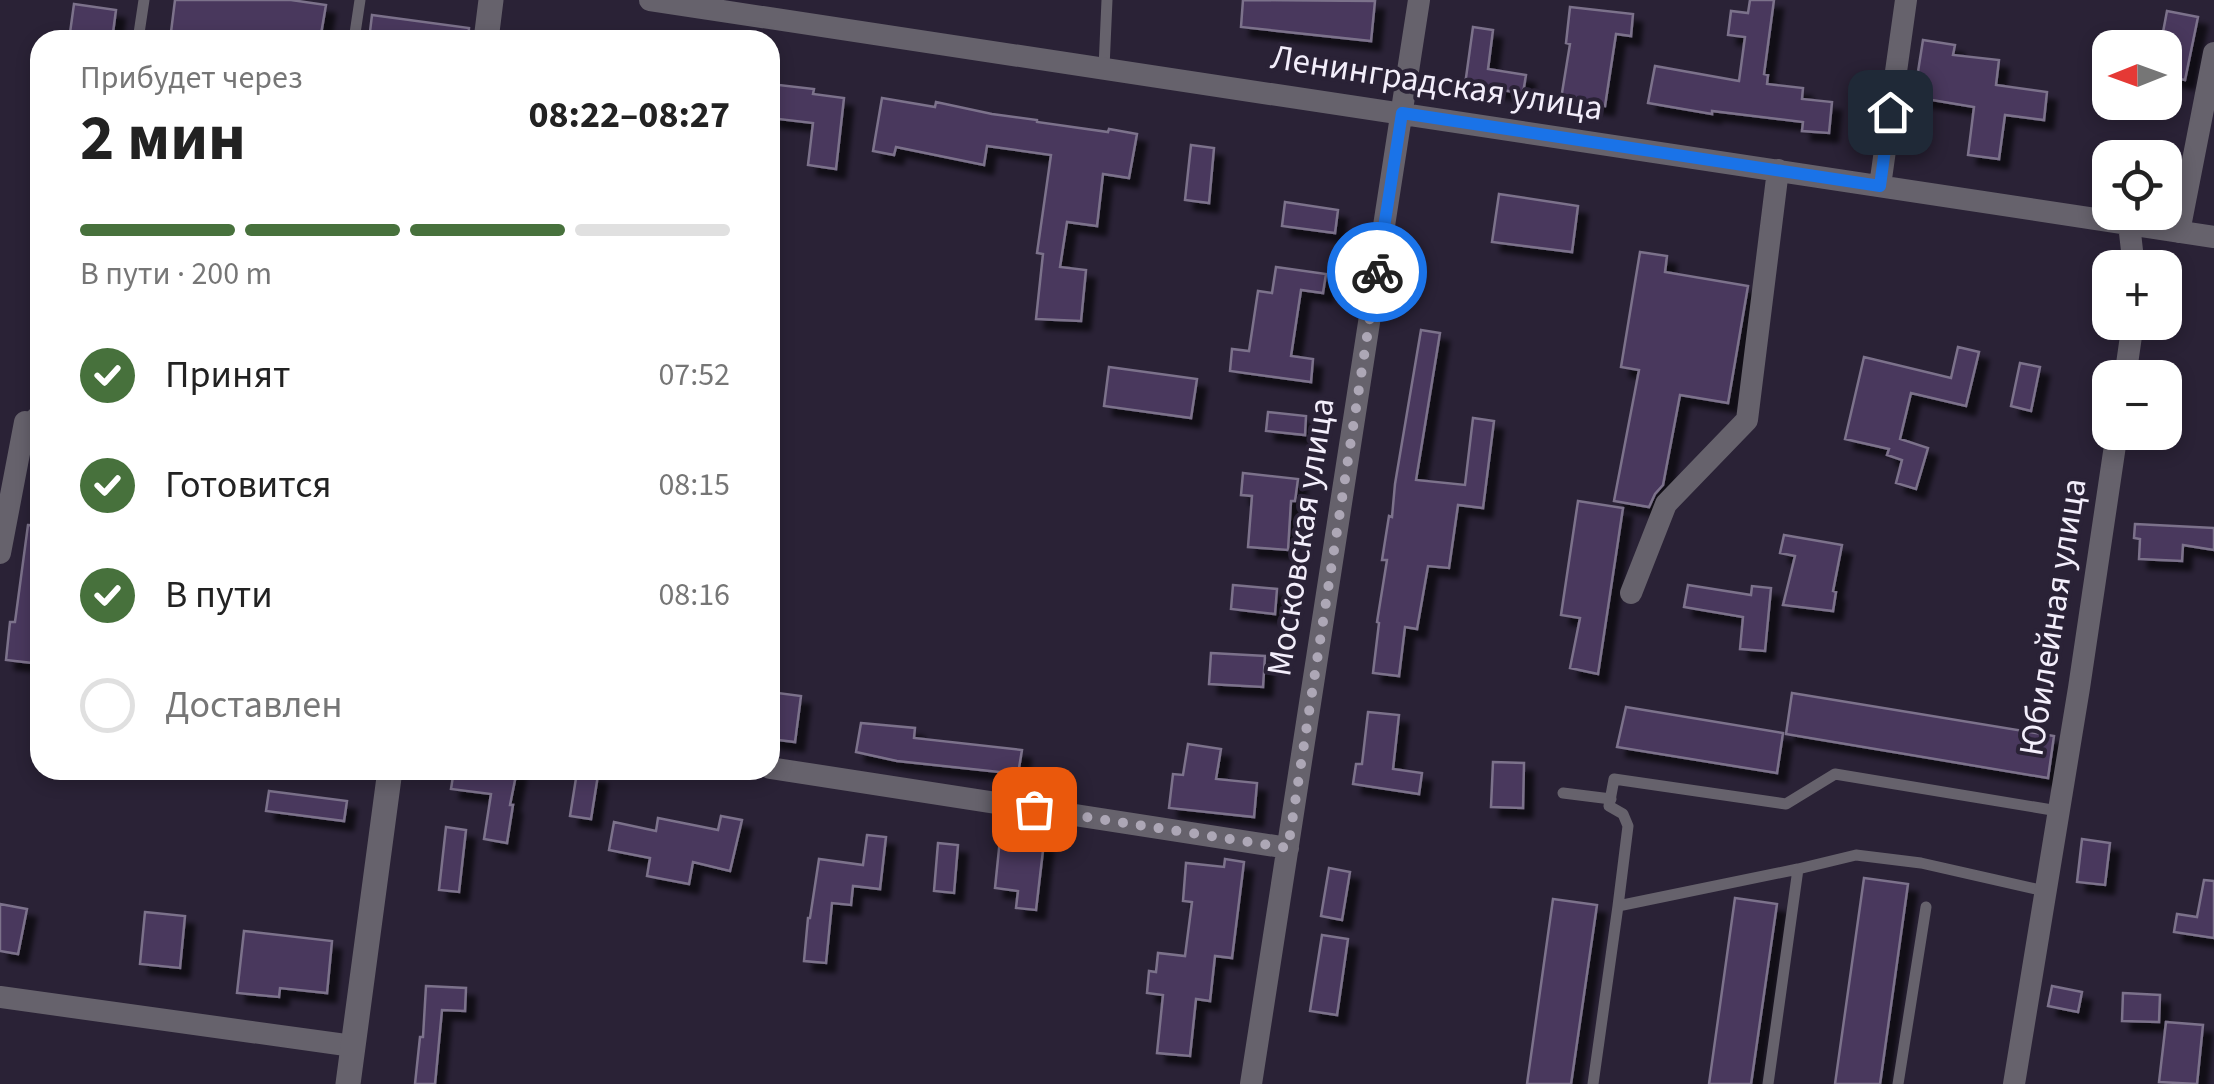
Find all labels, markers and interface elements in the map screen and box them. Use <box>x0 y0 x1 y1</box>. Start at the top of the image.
north arrow <box>2092 30 2182 120</box>
map controls <box>2092 30 2182 450</box>
street label: Ленинградская улица <box>1267 32 1607 134</box>
text: Прибудет через <box>80 55 303 101</box>
pin <box>1848 70 1933 155</box>
icon: home <box>1863 85 1918 140</box>
text: 08:22–08:27 <box>528 88 730 142</box>
text: 2 мин <box>80 92 246 185</box>
button: locate <box>2092 140 2182 230</box>
courier <box>1327 222 1427 322</box>
icon: bike <box>1350 245 1405 300</box>
button: + <box>2092 250 2182 340</box>
text: В пути · 200 m <box>80 251 272 297</box>
icon: check <box>80 348 135 403</box>
text: Принят <box>165 348 290 402</box>
text: 07:52 <box>658 352 730 398</box>
button: − <box>2092 360 2182 450</box>
street label: Московская улица <box>1254 394 1348 680</box>
icon: check <box>80 458 135 513</box>
text: Готовится <box>165 458 332 512</box>
text: 08:15 <box>658 462 730 508</box>
street label: Юбилейная улица <box>2006 475 2100 759</box>
icon: check <box>80 568 135 623</box>
text: В пути <box>165 568 273 622</box>
text: 08:16 <box>658 572 730 618</box>
text: Доставлен <box>165 678 343 732</box>
pin <box>992 767 1077 852</box>
icon: bag <box>1007 782 1062 837</box>

